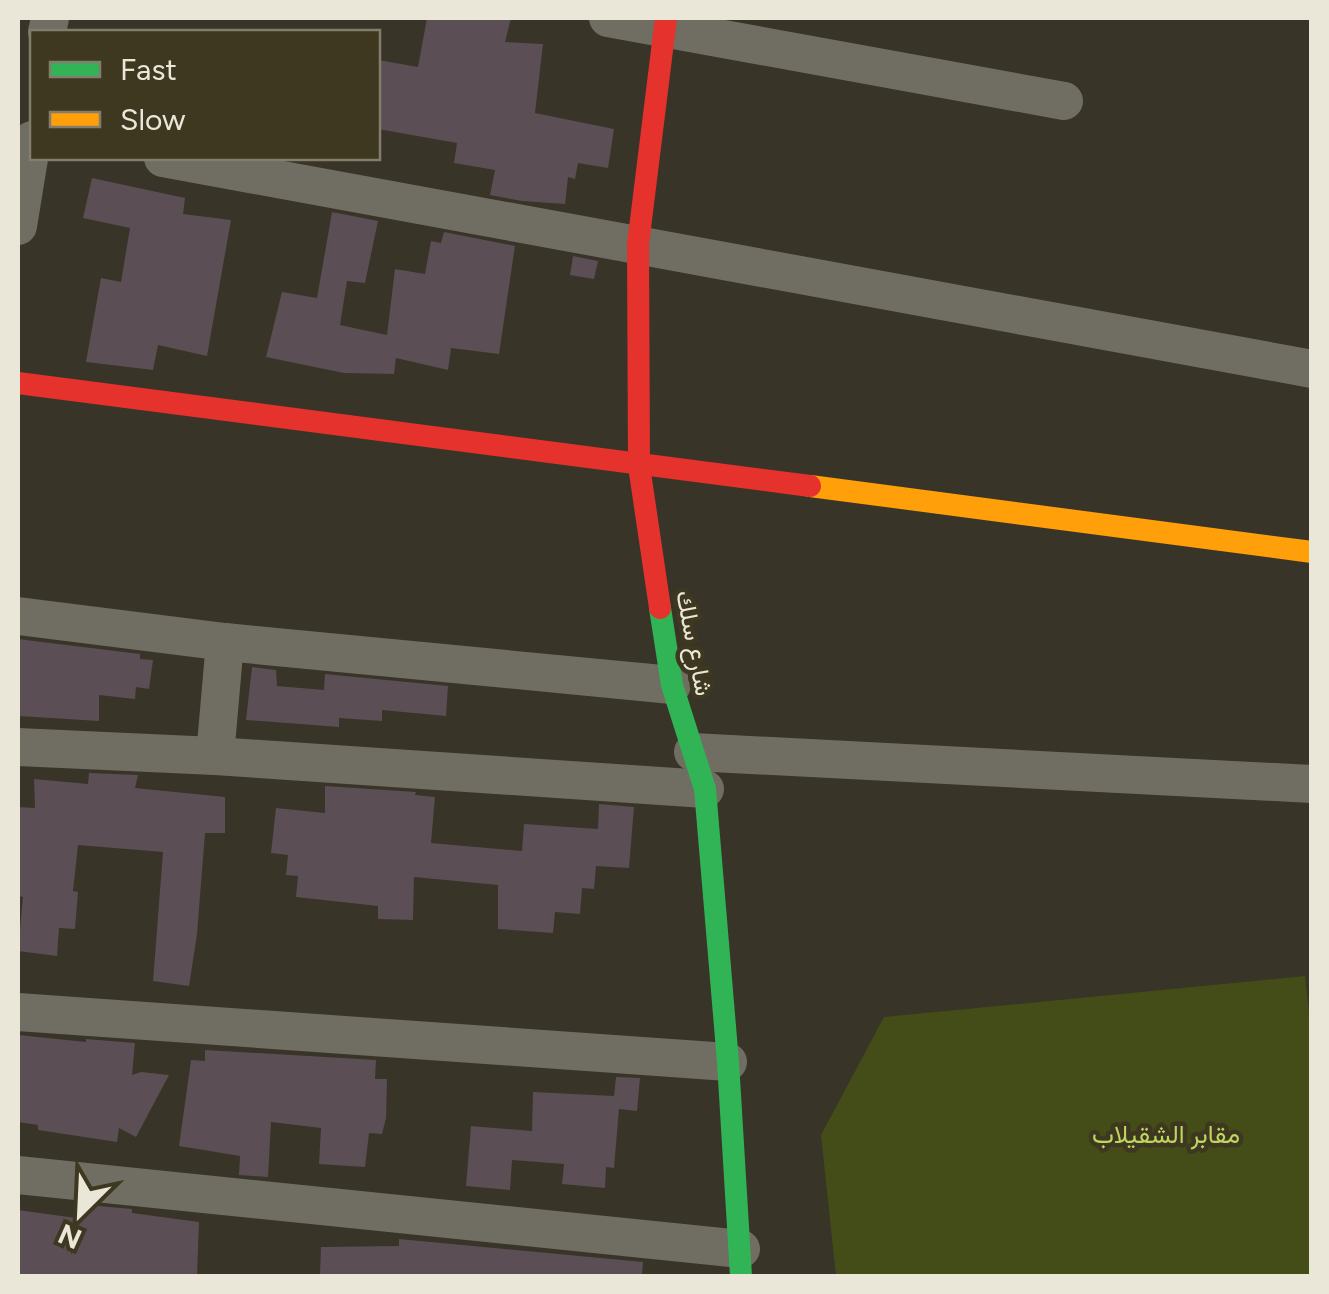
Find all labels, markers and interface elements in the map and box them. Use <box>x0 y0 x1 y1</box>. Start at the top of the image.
legend <box>30 30 380 160</box>
text: Fast <box>120 51 177 88</box>
text: Slow <box>120 101 186 138</box>
street label: شارع سلك <box>668 588 720 699</box>
park label: مقابر الشقيلاب <box>1092 1119 1240 1150</box>
north arrow <box>30 1164 130 1264</box>
text: N <box>53 1217 87 1257</box>

